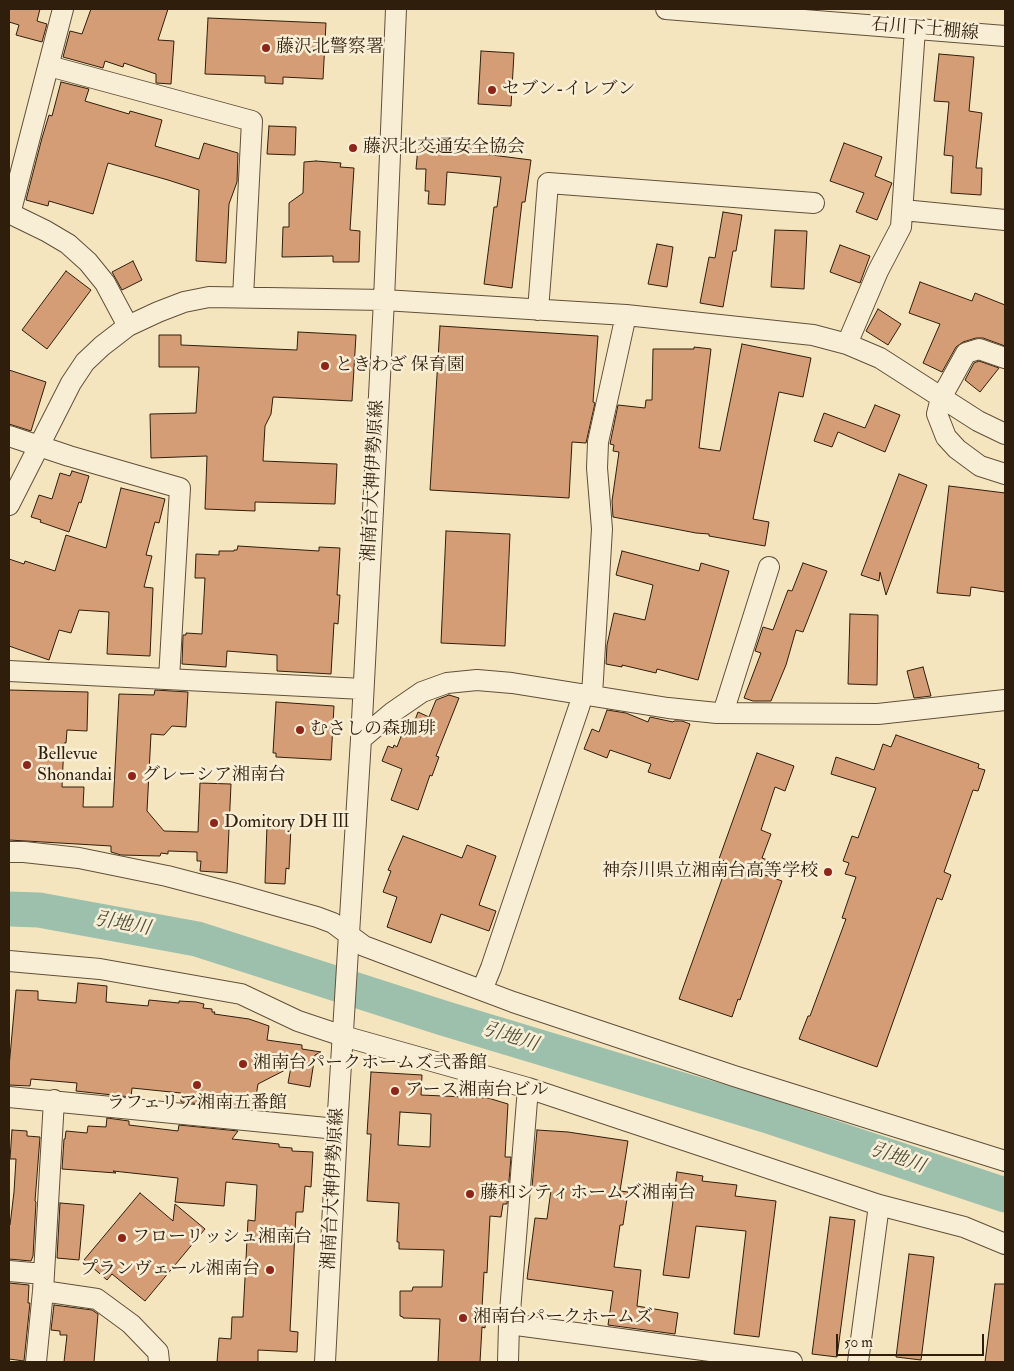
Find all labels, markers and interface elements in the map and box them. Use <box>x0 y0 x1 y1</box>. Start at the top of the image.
street label: 石川下土棚線 <box>870 15 980 45</box>
place label: 藤沢北警察署 <box>276 37 384 59</box>
marker: 藤沢北警察署 <box>260 42 272 54</box>
place label: セブン-イレブン <box>502 79 636 101</box>
marker: セブン-イレブン <box>486 84 498 96</box>
place label: 藤沢北交通安全協会 <box>363 137 525 159</box>
marker: 藤沢北交通安全協会 <box>347 142 359 154</box>
place label: ときわざ 保育園 <box>335 355 465 377</box>
marker: ときわざ 保育園 <box>319 360 331 372</box>
street label: 湘南台大神伊勢原線 <box>359 400 389 562</box>
place label: むさしの森珈琲 <box>310 719 436 741</box>
marker: むさしの森珈琲 <box>294 724 306 736</box>
place label: Bellevue Shonandai <box>37 744 112 786</box>
marker: Bellevue Shonandai <box>21 759 33 771</box>
place label: グレーシア湘南台 <box>142 765 286 787</box>
marker: グレーシア湘南台 <box>126 770 138 782</box>
place label: Domitory DH Ⅲ <box>224 812 350 834</box>
marker: Domitory DH Ⅲ <box>208 817 220 829</box>
place label: 神奈川県立湘南台高等学校 <box>602 861 818 883</box>
marker: 神奈川県立湘南台高等学校 <box>822 866 834 878</box>
water label: 引地川 <box>92 909 152 941</box>
water label: 引地川 <box>479 1019 541 1057</box>
place label: 湘南台パークホームズ弐番館 <box>253 1053 487 1075</box>
marker: 湘南台パークホームズ弐番館 <box>237 1058 249 1070</box>
marker: ラフェリア湘南五番館 <box>191 1079 203 1091</box>
place label: アース湘南台ビル <box>405 1080 548 1102</box>
marker: アース湘南台ビル <box>389 1085 401 1097</box>
place label: ラフェリア湘南五番館 <box>107 1093 287 1115</box>
street label: 湘南台大神伊勢原線 <box>319 1108 349 1270</box>
water label: 引地川 <box>866 1139 928 1179</box>
place label: 藤和シティホームズ湘南台 <box>480 1183 696 1205</box>
marker: 藤和シティホームズ湘南台 <box>464 1188 476 1200</box>
place label: フローリッシュ湘南台 <box>132 1227 312 1249</box>
marker: フローリッシュ湘南台 <box>116 1232 128 1244</box>
place label: プランヴェール湘南台 <box>80 1259 260 1281</box>
marker: プランヴェール湘南台 <box>264 1264 276 1276</box>
place label: 湘南台パークホームズ <box>473 1307 653 1329</box>
marker: 湘南台パークホームズ <box>457 1312 469 1324</box>
scale bar <box>839 1324 986 1356</box>
text: 50 m <box>844 1333 873 1352</box>

